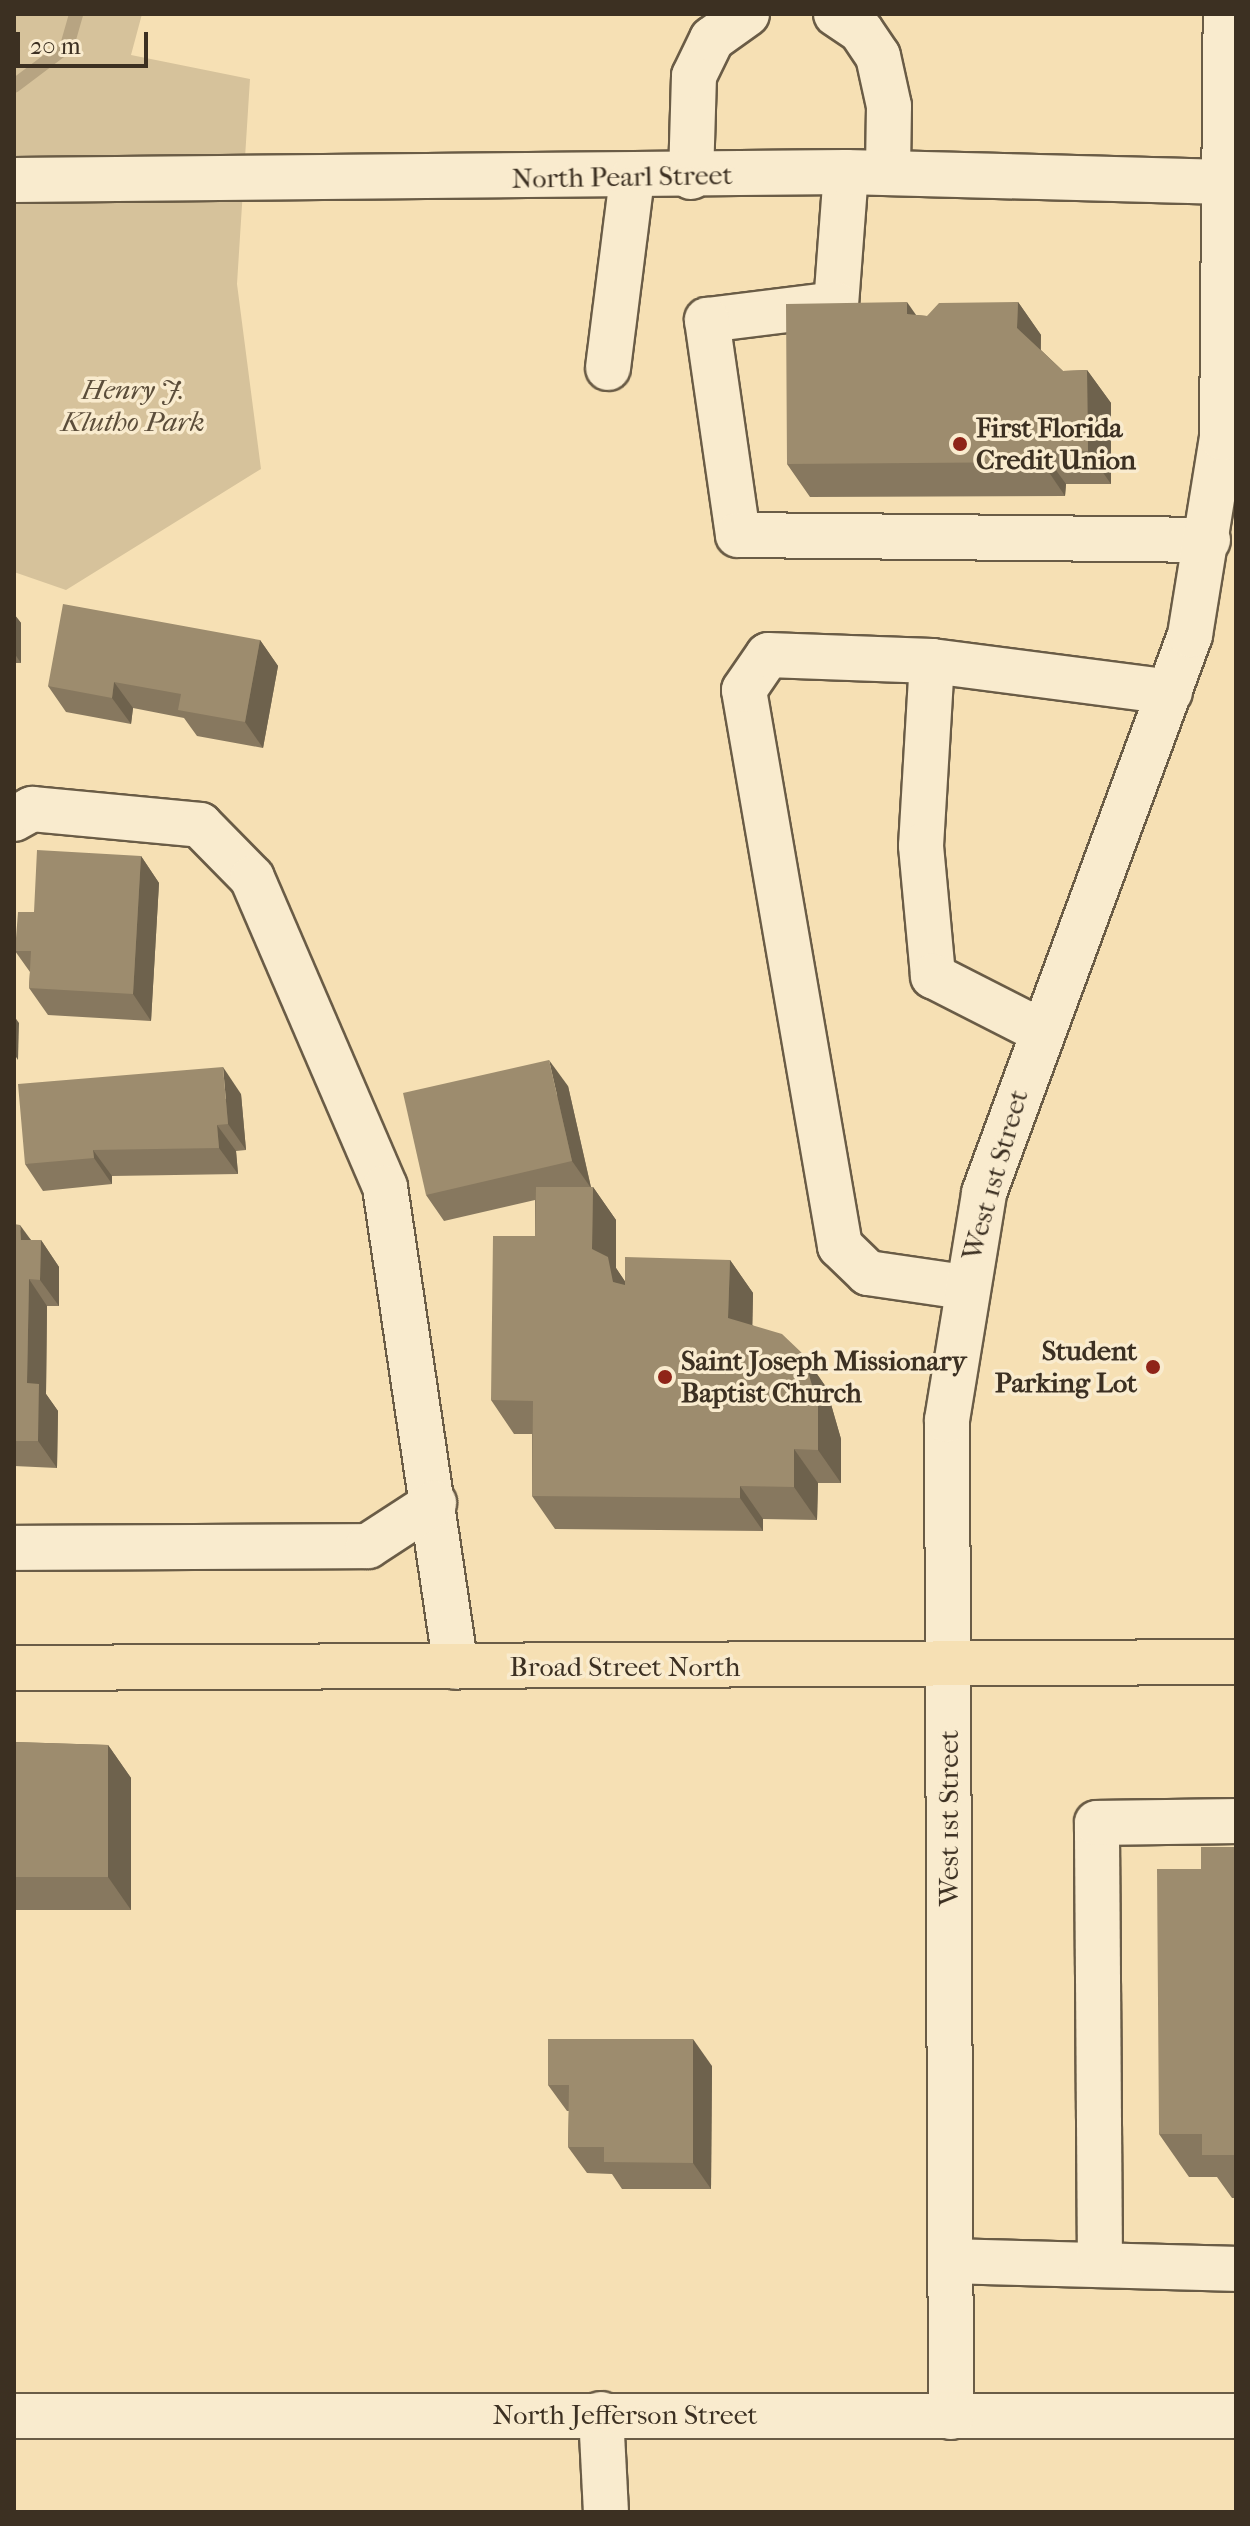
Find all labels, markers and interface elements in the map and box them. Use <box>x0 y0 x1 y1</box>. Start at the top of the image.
scale bar <box>20 16 152 66</box>
text: 20 m <box>30 32 81 60</box>
street label: North Pearl Street <box>511 158 733 196</box>
park label: Henry J. Klutho Park <box>61 373 205 439</box>
place label: First Florida Credit Union <box>976 411 1136 477</box>
marker: First Florida Credit Union <box>951 435 969 453</box>
street label: West 1st Street <box>955 1086 1035 1264</box>
place label: Student Parking Lot <box>995 1334 1137 1400</box>
place label: Saint Joseph Missionary Baptist Church <box>681 1344 966 1410</box>
marker: Student Parking Lot <box>1144 1358 1162 1376</box>
marker: Saint Joseph Missionary Baptist Church <box>656 1368 674 1386</box>
street label: Broad Street North <box>510 1650 740 1684</box>
street label: West 1st Street <box>932 1730 966 1906</box>
street label: North Jefferson Street <box>492 2398 758 2432</box>

